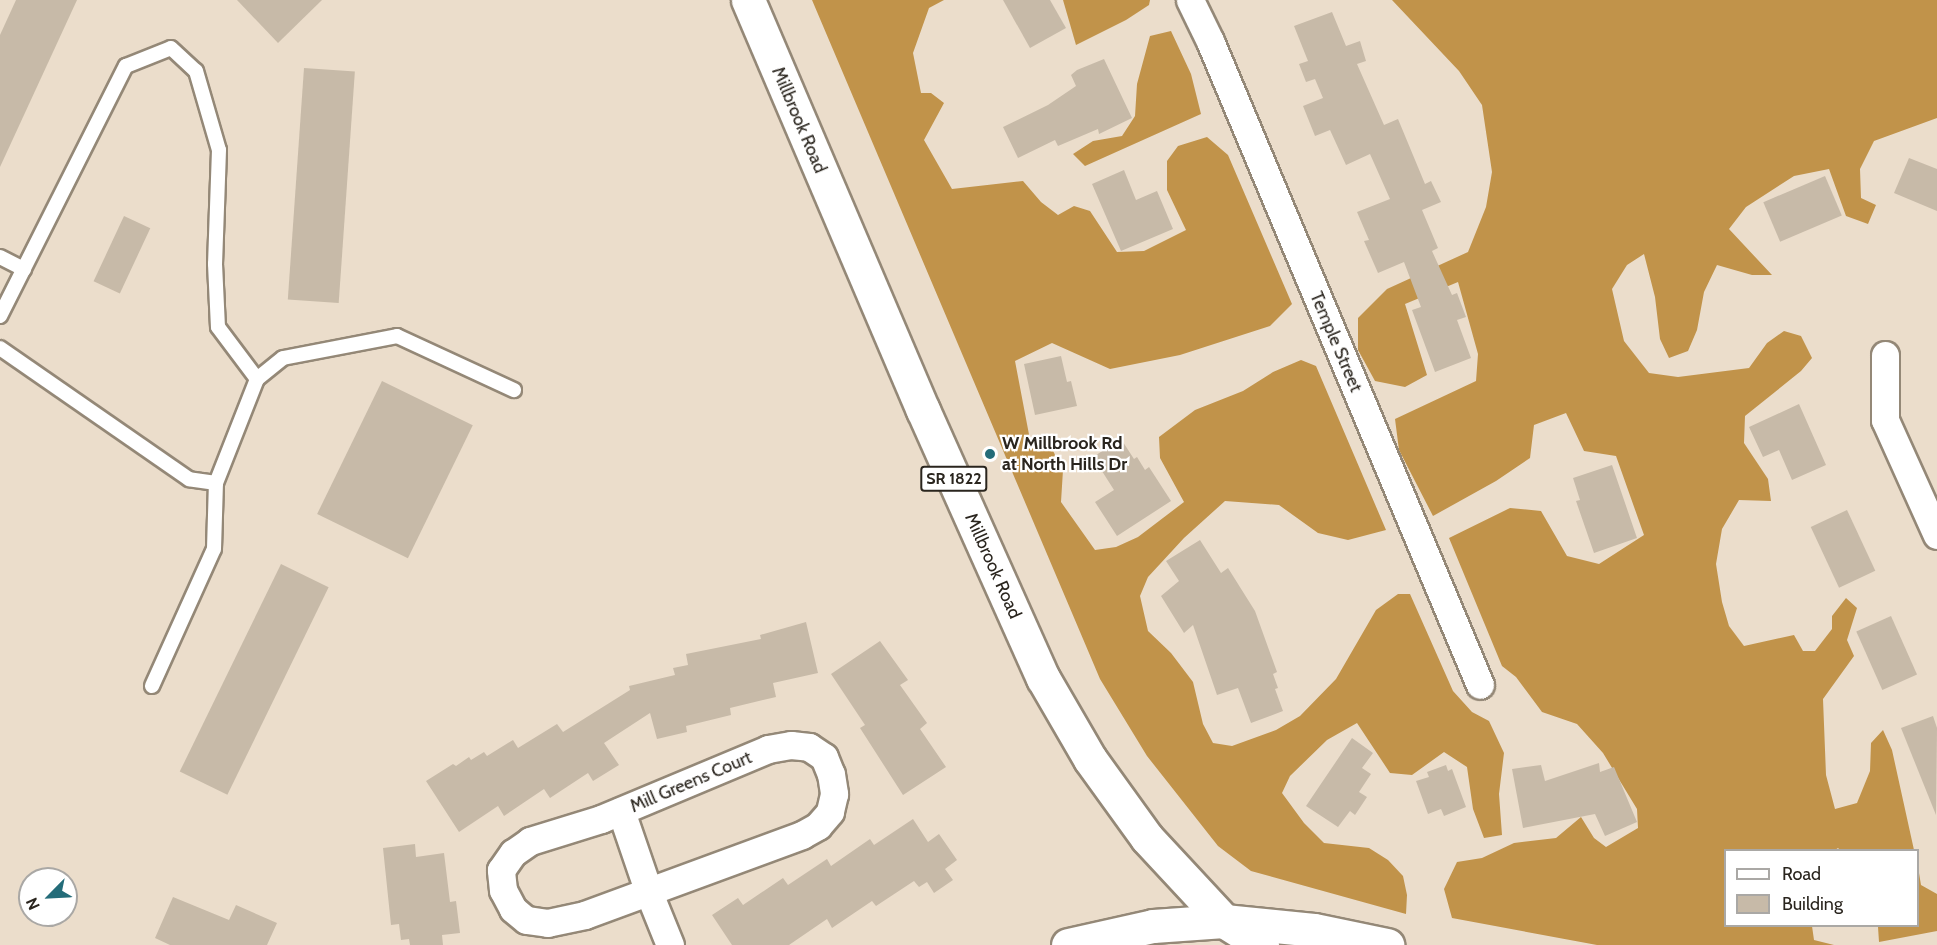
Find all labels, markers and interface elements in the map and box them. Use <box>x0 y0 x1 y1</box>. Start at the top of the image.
street label: Millbrook Road <box>767 64 831 176</box>
street label: Temple Street <box>1305 289 1367 395</box>
place label: W Millbrook Rd at North Hills Dr <box>1002 433 1127 476</box>
marker: W Millbrook Rd at North Hills Dr <box>983 447 997 461</box>
road number: SR 1822 <box>920 466 988 492</box>
street label: Millbrook Road <box>960 510 1026 622</box>
street label: Mill Greens Court <box>627 747 755 817</box>
legend <box>1724 849 1919 927</box>
text: Road <box>1782 863 1821 885</box>
north arrow <box>18 867 78 927</box>
text: Building <box>1782 893 1843 915</box>
text: N <box>22 895 44 913</box>

